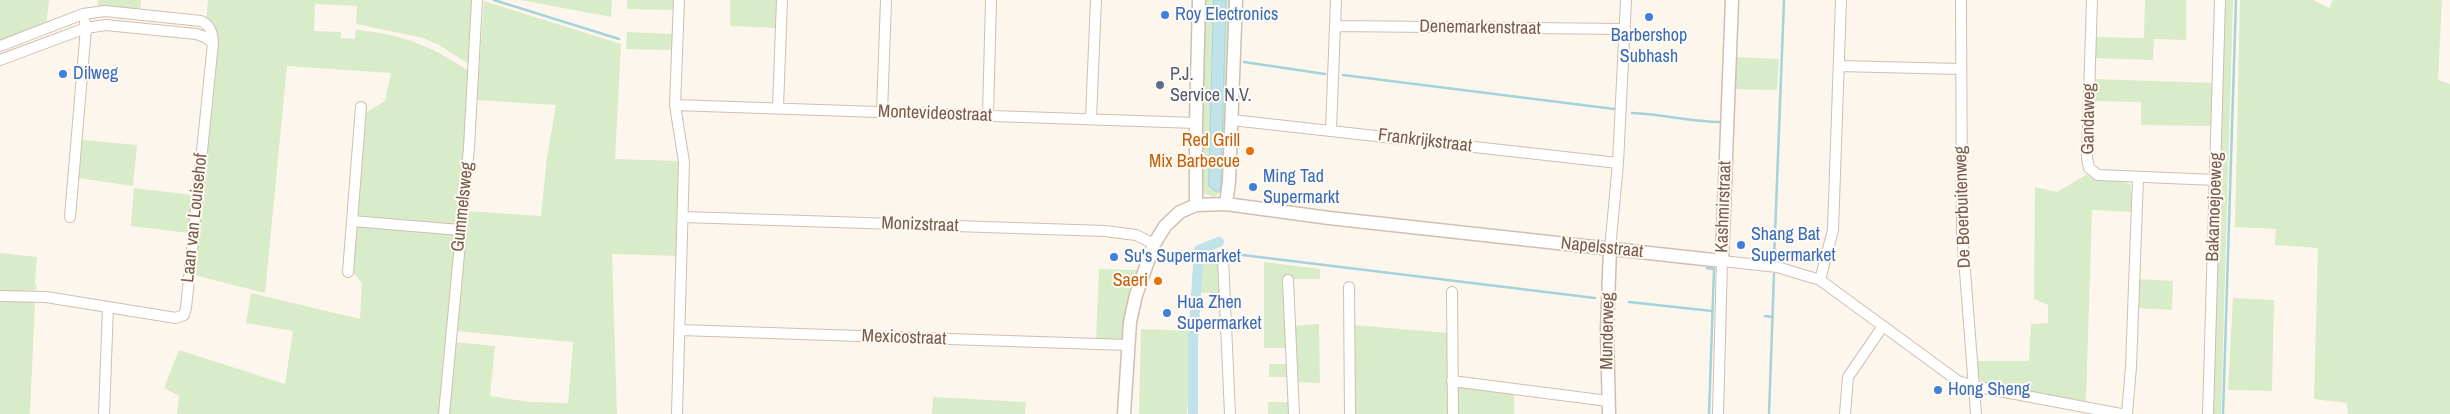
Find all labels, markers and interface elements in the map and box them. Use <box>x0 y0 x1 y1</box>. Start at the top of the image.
place label: Roy Electronics <box>1175 4 1278 26</box>
marker: Roy Electronics <box>1159 9 1171 21</box>
marker: Barbershop Subhash <box>1643 11 1655 23</box>
street label: Denemarkenstraat <box>1419 16 1541 40</box>
place label: Barbershop Subhash <box>1611 25 1687 68</box>
place label: Dilweg <box>73 63 118 85</box>
place label: P.J. Service N.V. <box>1170 64 1252 106</box>
marker: Dilweg <box>57 68 69 80</box>
marker: P.J. Service N.V. <box>1154 79 1166 91</box>
street label: Gandaweg <box>2078 83 2100 155</box>
street label: Montevideostraat <box>878 101 992 127</box>
street label: Frankrijkstraat <box>1377 125 1473 157</box>
place label: Red Grill Mix Barbecue <box>1149 130 1240 172</box>
marker: Red Grill Mix Barbecue <box>1244 145 1256 157</box>
street label: De Boerbuitenweg <box>1950 146 1976 268</box>
street label: Laan van Louisehof <box>177 152 213 284</box>
street label: Bakamoejoeweg <box>2202 152 2228 262</box>
street label: Gummelsweg <box>448 161 478 253</box>
street label: Kashmirstraat <box>1712 161 1736 253</box>
place label: Ming Tad Supermarkt <box>1263 166 1339 208</box>
marker: Ming Tad Supermarkt <box>1247 181 1259 193</box>
street label: Monizstraat <box>881 213 959 237</box>
place label: Shang Bat Supermarket <box>1751 224 1835 266</box>
street label: Napelsstraat <box>1560 233 1644 263</box>
marker: Shang Bat Supermarket <box>1735 239 1747 251</box>
place label: Su's Supermarket <box>1124 246 1241 268</box>
marker: Su's Supermarket <box>1108 251 1120 263</box>
place label: Saeri <box>1113 270 1148 292</box>
marker: Saeri <box>1152 275 1164 287</box>
place label: Hua Zhen Supermarket <box>1177 292 1261 334</box>
street label: Munderweg <box>1597 292 1619 370</box>
marker: Hua Zhen Supermarket <box>1161 307 1173 319</box>
street label: Mexicostraat <box>861 326 947 350</box>
place label: Hong Sheng <box>1948 379 2030 401</box>
marker: Hong Sheng <box>1932 384 1944 396</box>

